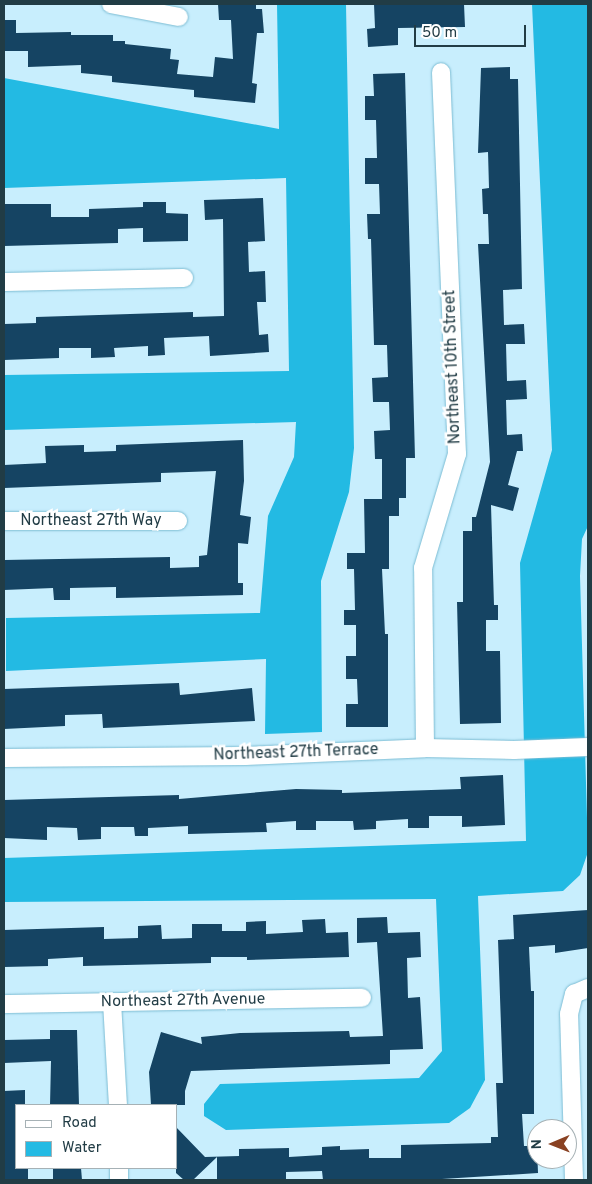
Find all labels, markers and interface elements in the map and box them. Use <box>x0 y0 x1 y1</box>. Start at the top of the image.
scale bar <box>417 15 530 47</box>
text: 50 m <box>422 24 457 43</box>
street label: Northeast 10th Street <box>441 289 465 445</box>
street label: Northeast 27th Way <box>20 511 162 531</box>
street label: Northeast 27th Terrace <box>213 741 379 765</box>
street label: Northeast 27th Avenue <box>100 990 266 1012</box>
legend <box>15 1104 178 1169</box>
text: Road <box>62 1114 97 1133</box>
north arrow <box>527 1119 577 1169</box>
text: Water <box>62 1139 101 1158</box>
text: N <box>529 1139 546 1149</box>

